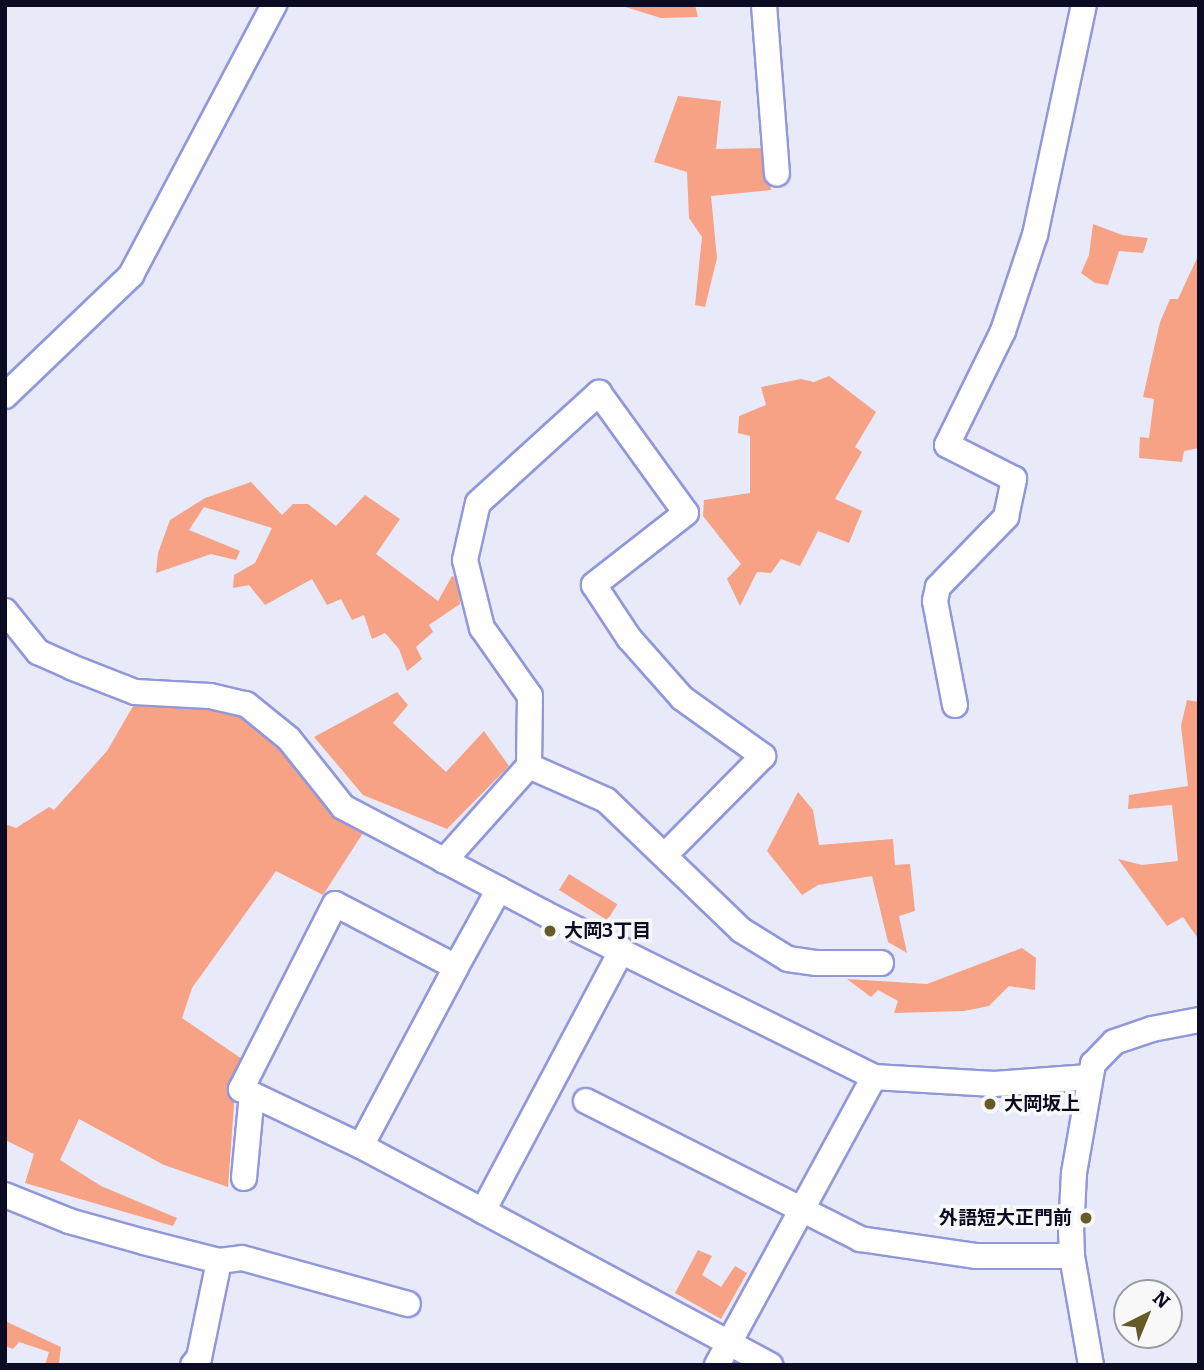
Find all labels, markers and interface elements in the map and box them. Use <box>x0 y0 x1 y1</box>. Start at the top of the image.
place label: 大岡3丁目 <box>564 920 651 942</box>
marker: 大岡3丁目 <box>542 923 558 939</box>
place label: 大岡坂上 <box>1004 1093 1080 1115</box>
marker: 大岡坂上 <box>982 1096 998 1112</box>
place label: 外語短大正門前 <box>939 1207 1072 1229</box>
marker: 外語短大正門前 <box>1078 1210 1094 1226</box>
north arrow <box>1113 1279 1183 1349</box>
text: N <box>1148 1286 1175 1313</box>

